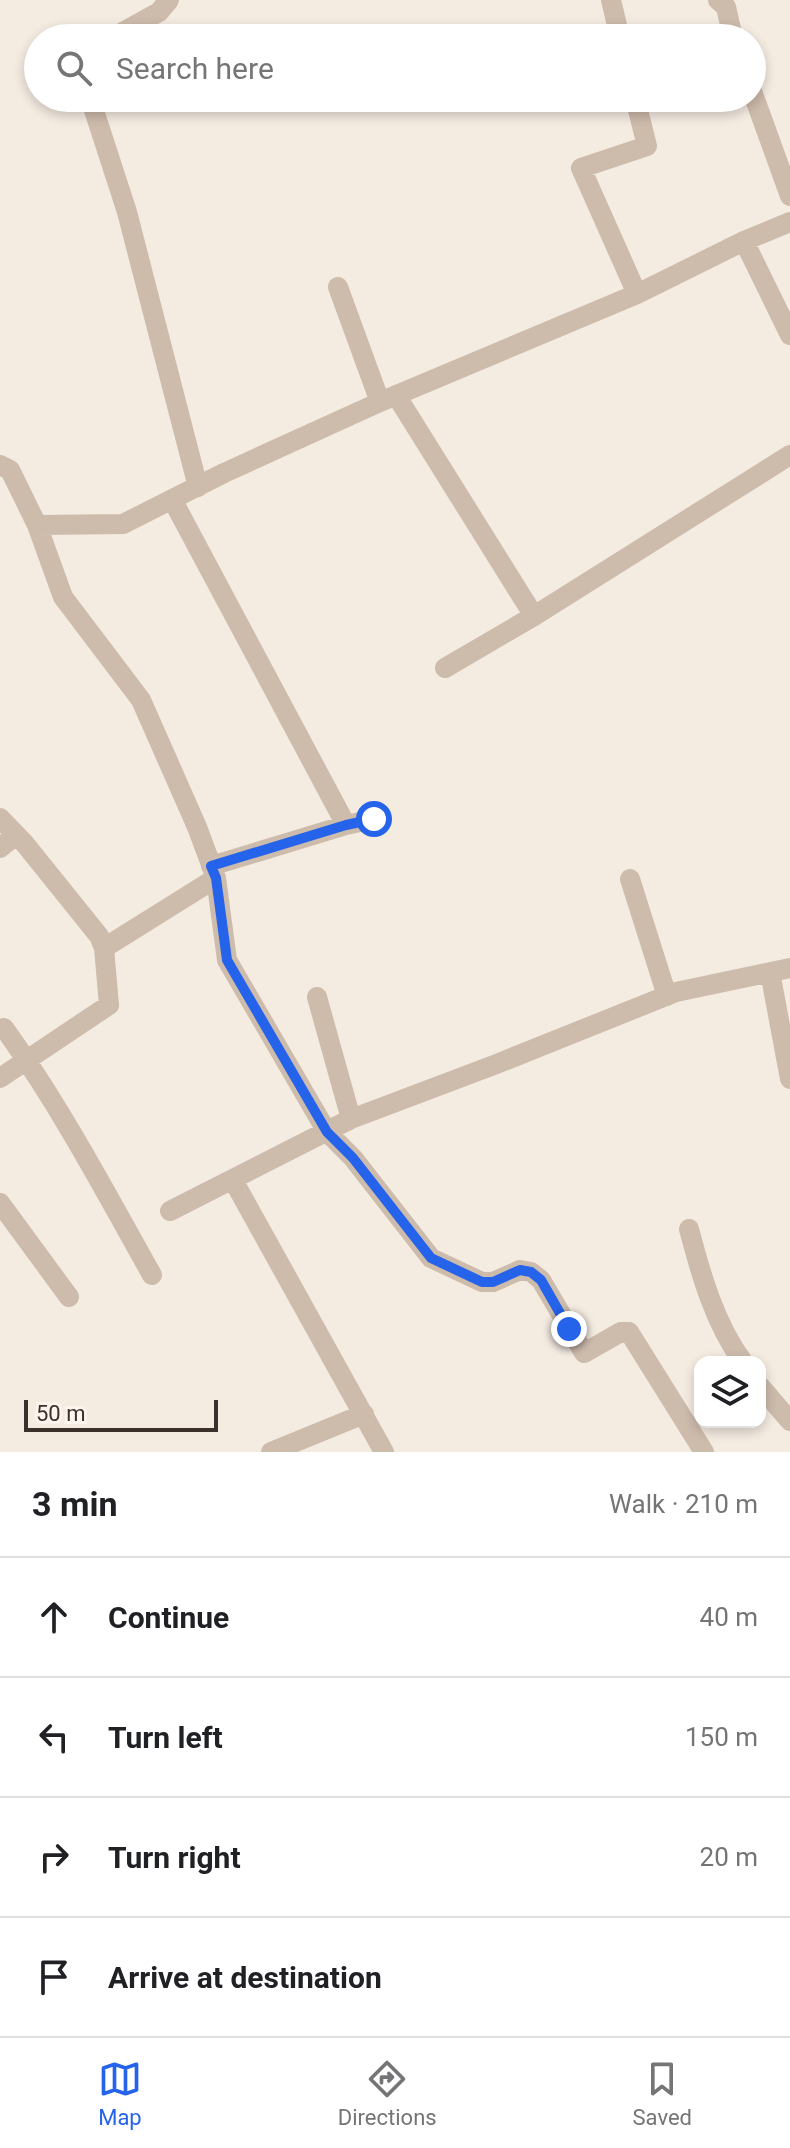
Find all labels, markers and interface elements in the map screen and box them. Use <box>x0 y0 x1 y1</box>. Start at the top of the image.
search box <box>24 24 766 112</box>
icon: search <box>52 46 96 90</box>
text: Search here <box>116 51 274 86</box>
route start <box>356 801 392 837</box>
route end <box>551 1311 587 1347</box>
map controls <box>694 1356 766 1428</box>
button: layers <box>694 1356 766 1428</box>
scale bar <box>24 1396 218 1432</box>
text: 50 m <box>36 1401 85 1426</box>
text: 3 min <box>32 1484 117 1524</box>
text: Walk · 210 m <box>609 1489 758 1519</box>
icon: ahead <box>32 1595 76 1639</box>
text: Continue <box>108 1600 229 1635</box>
text: 40 m <box>700 1602 758 1632</box>
icon: left <box>32 1715 76 1759</box>
text: Turn left <box>108 1720 223 1755</box>
text: 150 m <box>685 1722 758 1752</box>
icon: right <box>32 1835 76 1879</box>
text: Turn right <box>108 1840 241 1875</box>
text: 20 m <box>700 1842 758 1872</box>
icon: arrive <box>32 1955 76 1999</box>
text: Arrive at destination <box>108 1960 382 1995</box>
tab: Map <box>98 2057 142 2130</box>
tab: Directions <box>338 2057 437 2130</box>
tab: Saved <box>633 2057 692 2130</box>

